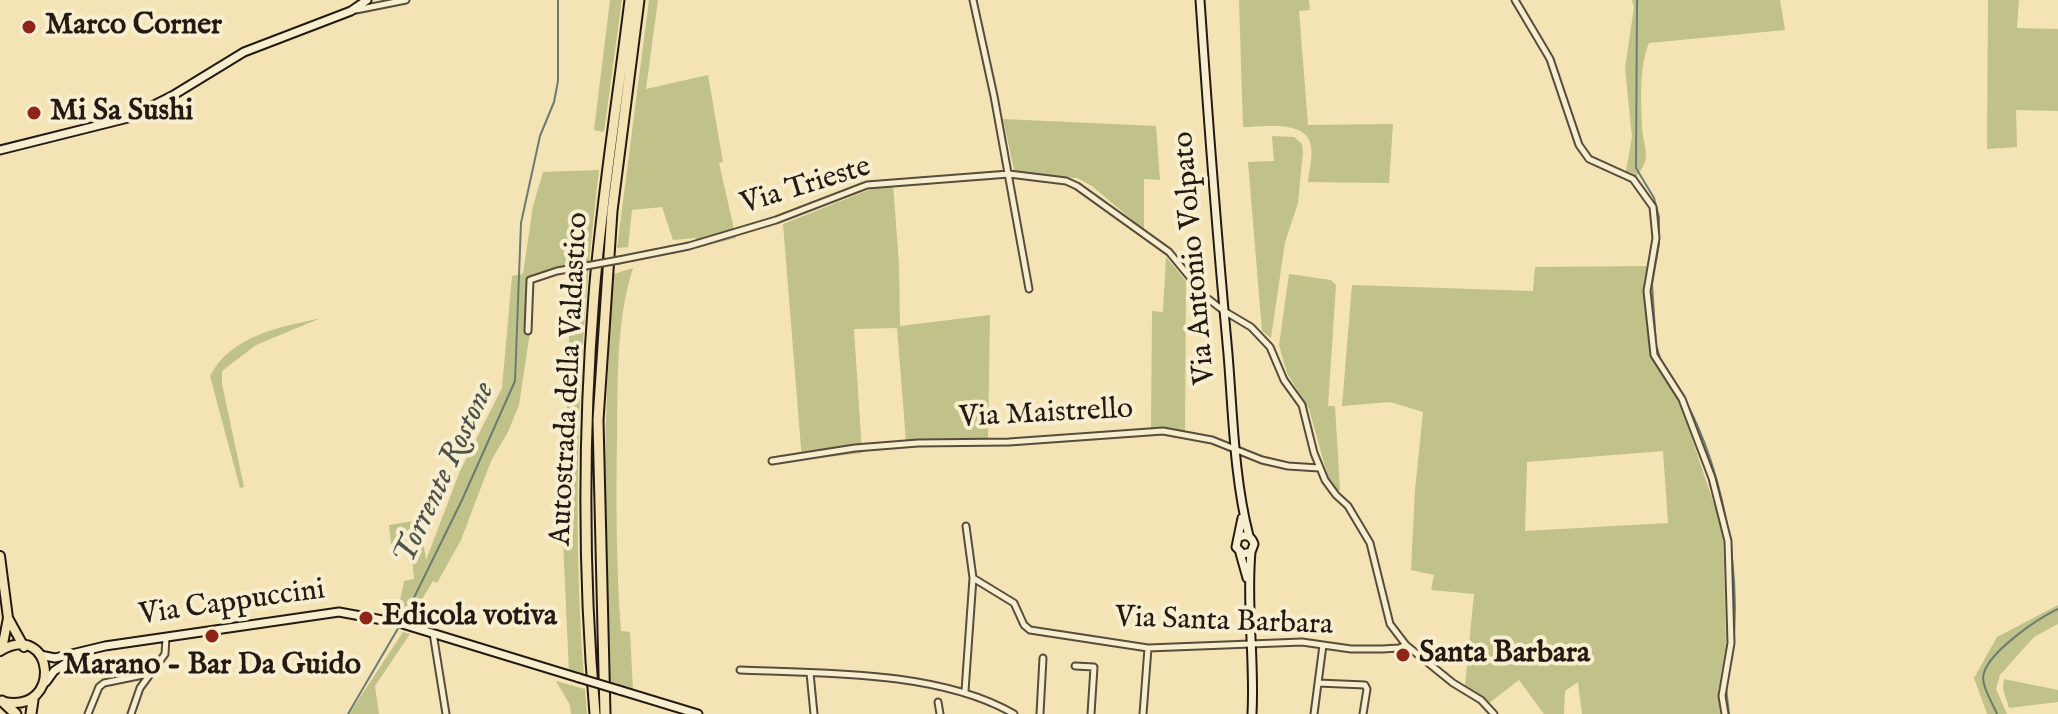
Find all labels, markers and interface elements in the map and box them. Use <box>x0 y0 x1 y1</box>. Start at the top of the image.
place label: Marco Corner <box>45 9 222 45</box>
marker: Marco Corner <box>20 18 38 36</box>
place label: Mi Sa Sushi <box>50 95 193 131</box>
marker: Mi Sa Sushi <box>25 104 43 122</box>
street label: Via Antonio Volpato <box>1167 130 1225 386</box>
street label: Via Trieste <box>737 150 875 224</box>
street label: Autostrada della Valdastico <box>544 211 598 547</box>
water label: Torrente Rostone <box>387 376 505 572</box>
street label: Via Maistrello <box>958 392 1134 438</box>
street label: Via Cappuccini <box>137 573 327 635</box>
place label: Edicola votiva <box>382 600 557 636</box>
street label: Via Santa Barbara <box>1114 601 1334 645</box>
marker: Edicola votiva <box>357 609 375 627</box>
marker: Marano - Bar Da Guido <box>203 627 221 645</box>
place label: Santa Barbara <box>1419 637 1590 673</box>
marker: Santa Barbara <box>1394 646 1412 664</box>
place label: Marano - Bar Da Guido <box>63 649 361 685</box>

